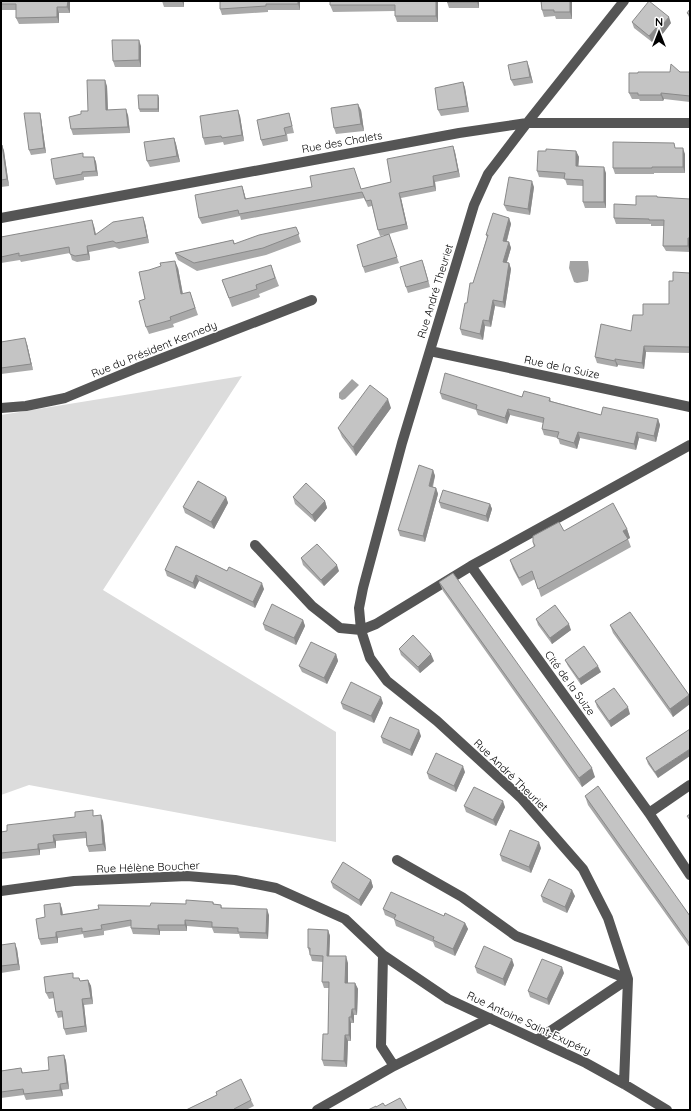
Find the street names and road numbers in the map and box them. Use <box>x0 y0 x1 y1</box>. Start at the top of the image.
street label: Rue des Chalets <box>301 128 383 156</box>
street label: Rue André Theuriet <box>414 242 456 340</box>
street label: Rue du Président Kennedy <box>89 317 219 381</box>
street label: Rue de la Suize <box>523 352 601 382</box>
street label: Cité de la Suize <box>542 648 598 718</box>
street label: Rue André Theuriet <box>471 736 551 814</box>
street label: Rue Hélène Boucher <box>96 858 201 876</box>
street label: Rue Antoine Saint-Exupéry <box>465 988 593 1058</box>

